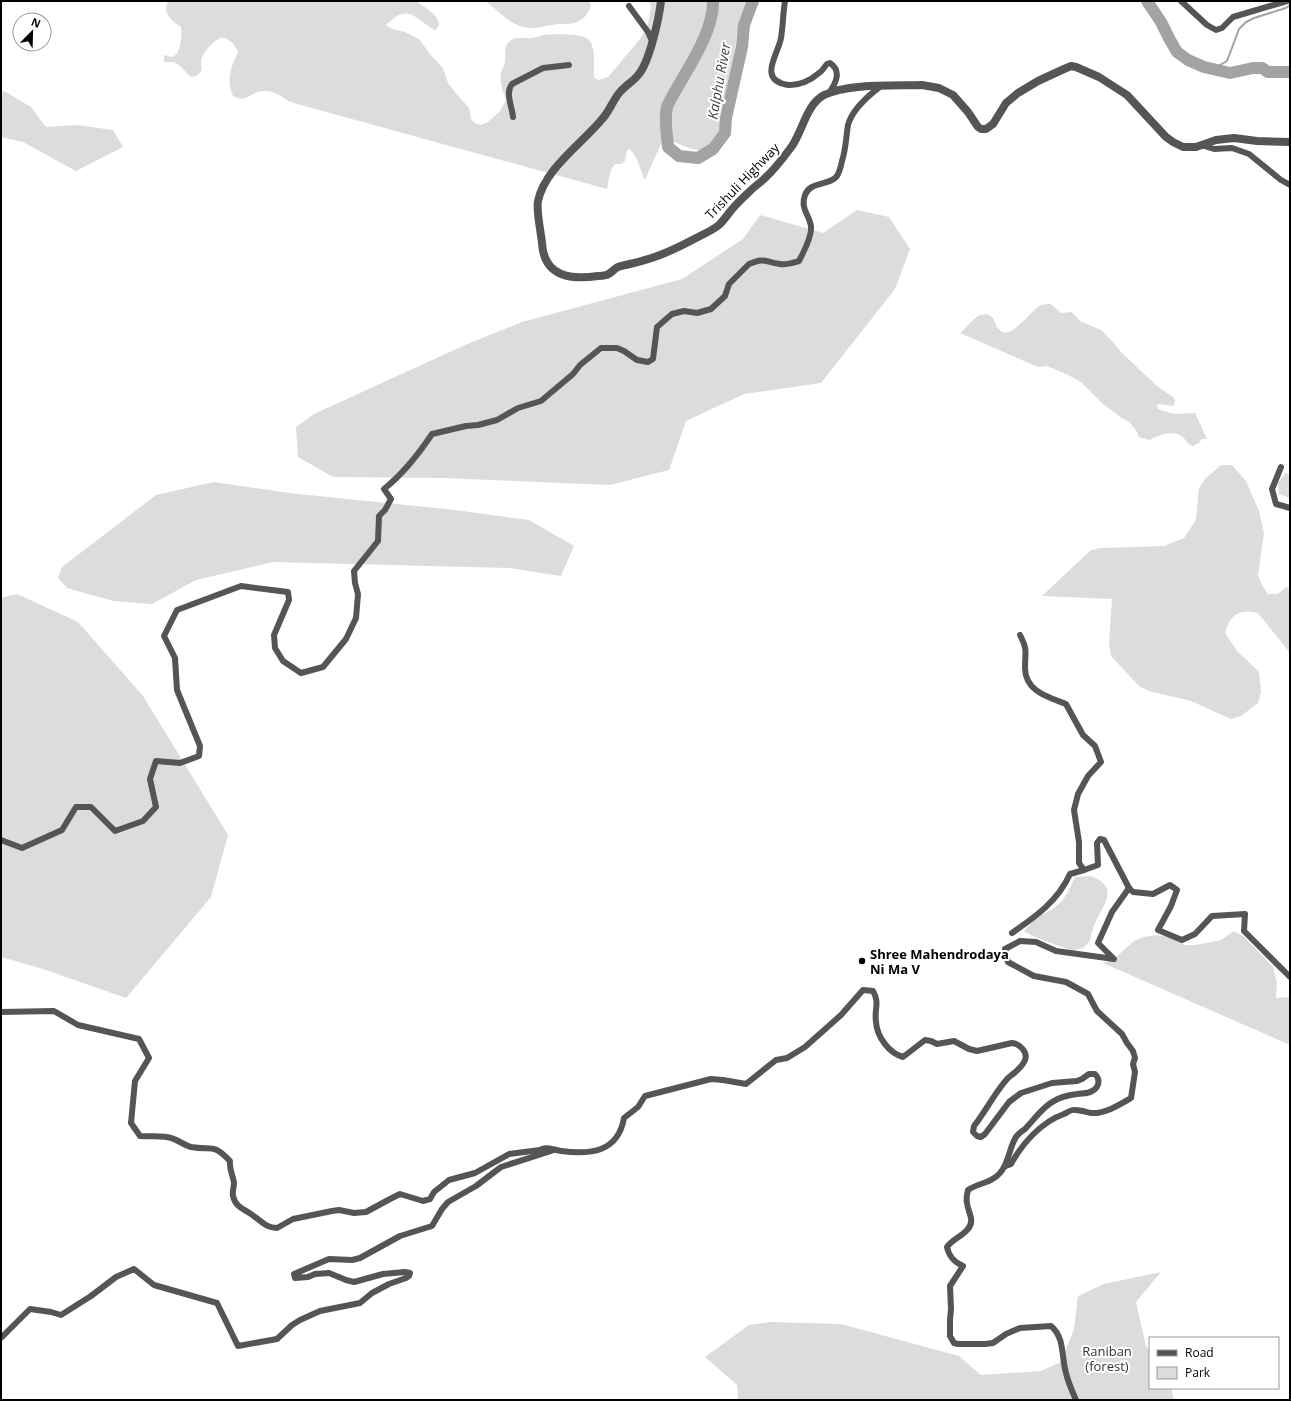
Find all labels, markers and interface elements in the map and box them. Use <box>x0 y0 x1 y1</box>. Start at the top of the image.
north arrow <box>12 12 52 52</box>
text: N <box>29 14 43 31</box>
water label: Kalphu River <box>702 41 735 121</box>
street label: Trishuli Highway <box>701 139 783 223</box>
place label: Shree Mahendrodaya Ni Ma V <box>870 945 1009 978</box>
marker: Shree Mahendrodaya Ni Ma V <box>857 956 867 966</box>
legend <box>1149 1337 1279 1389</box>
park label: Raniban (forest) <box>1082 1342 1132 1375</box>
text: Road <box>1185 1344 1214 1361</box>
text: Park <box>1185 1364 1211 1381</box>

